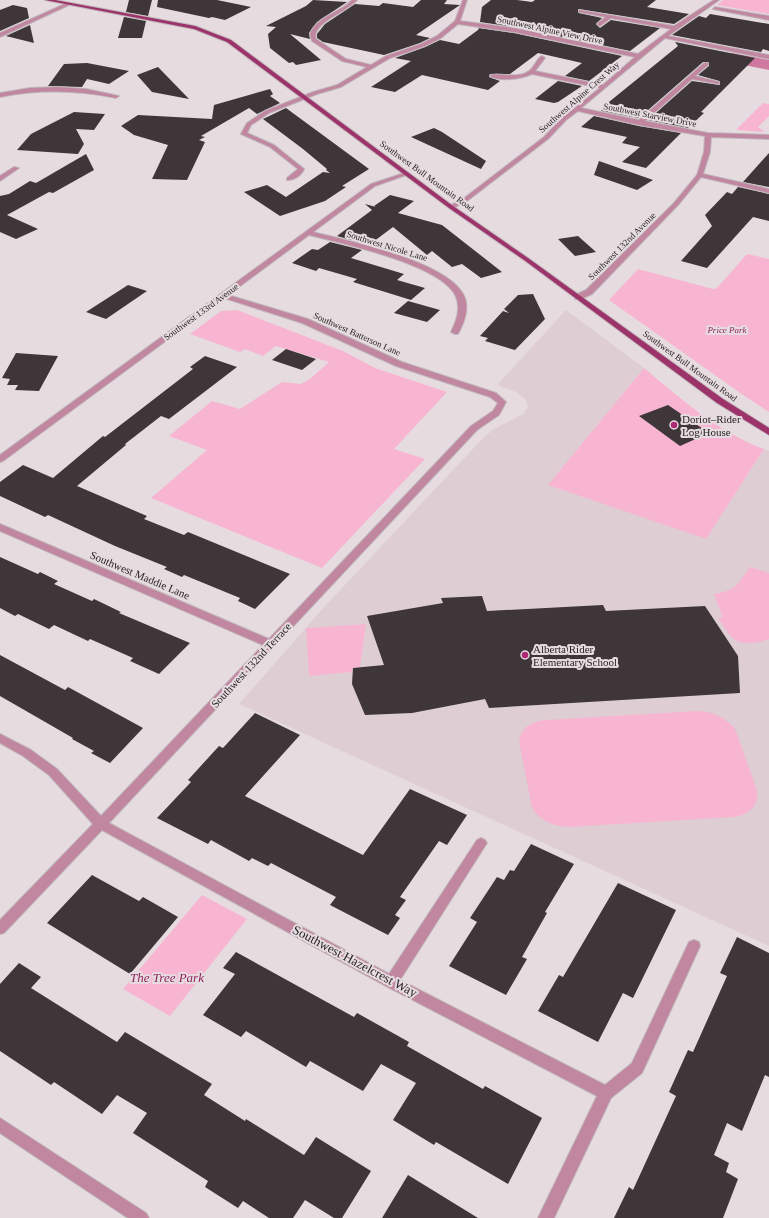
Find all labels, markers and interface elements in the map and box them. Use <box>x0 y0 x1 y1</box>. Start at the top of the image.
street label: Southwest Alpine View Drive <box>496 14 604 46</box>
street label: Southwest Alpine Crest Way <box>537 59 622 135</box>
street label: Southwest Starview Drive <box>603 101 697 129</box>
street label: Southwest Bull Mountain Road <box>378 139 476 214</box>
street label: Southwest 132nd Avenue <box>586 210 658 282</box>
street label: Southwest Nicole Lane <box>345 229 429 263</box>
street label: Southwest 133rd Avenue <box>162 282 240 342</box>
street label: Southwest Batterson Lane <box>312 310 402 358</box>
park label: Price Park <box>706 325 748 335</box>
street label: Southwest Bull Mountain Road <box>641 329 739 404</box>
place label: Doriot–Rider Log House <box>682 413 741 438</box>
marker: Doriot–Rider Log House <box>669 420 679 430</box>
street label: Southwest Maddie Lane <box>88 549 192 601</box>
street label: Southwest 132nd Terrace <box>209 620 293 710</box>
place label: Alberta Rider Elementary School <box>533 643 617 668</box>
marker: Alberta Rider Elementary School <box>520 650 530 660</box>
street label: Southwest Hazelcrest Way <box>290 922 420 1000</box>
park label: The Tree Park <box>130 970 204 985</box>

